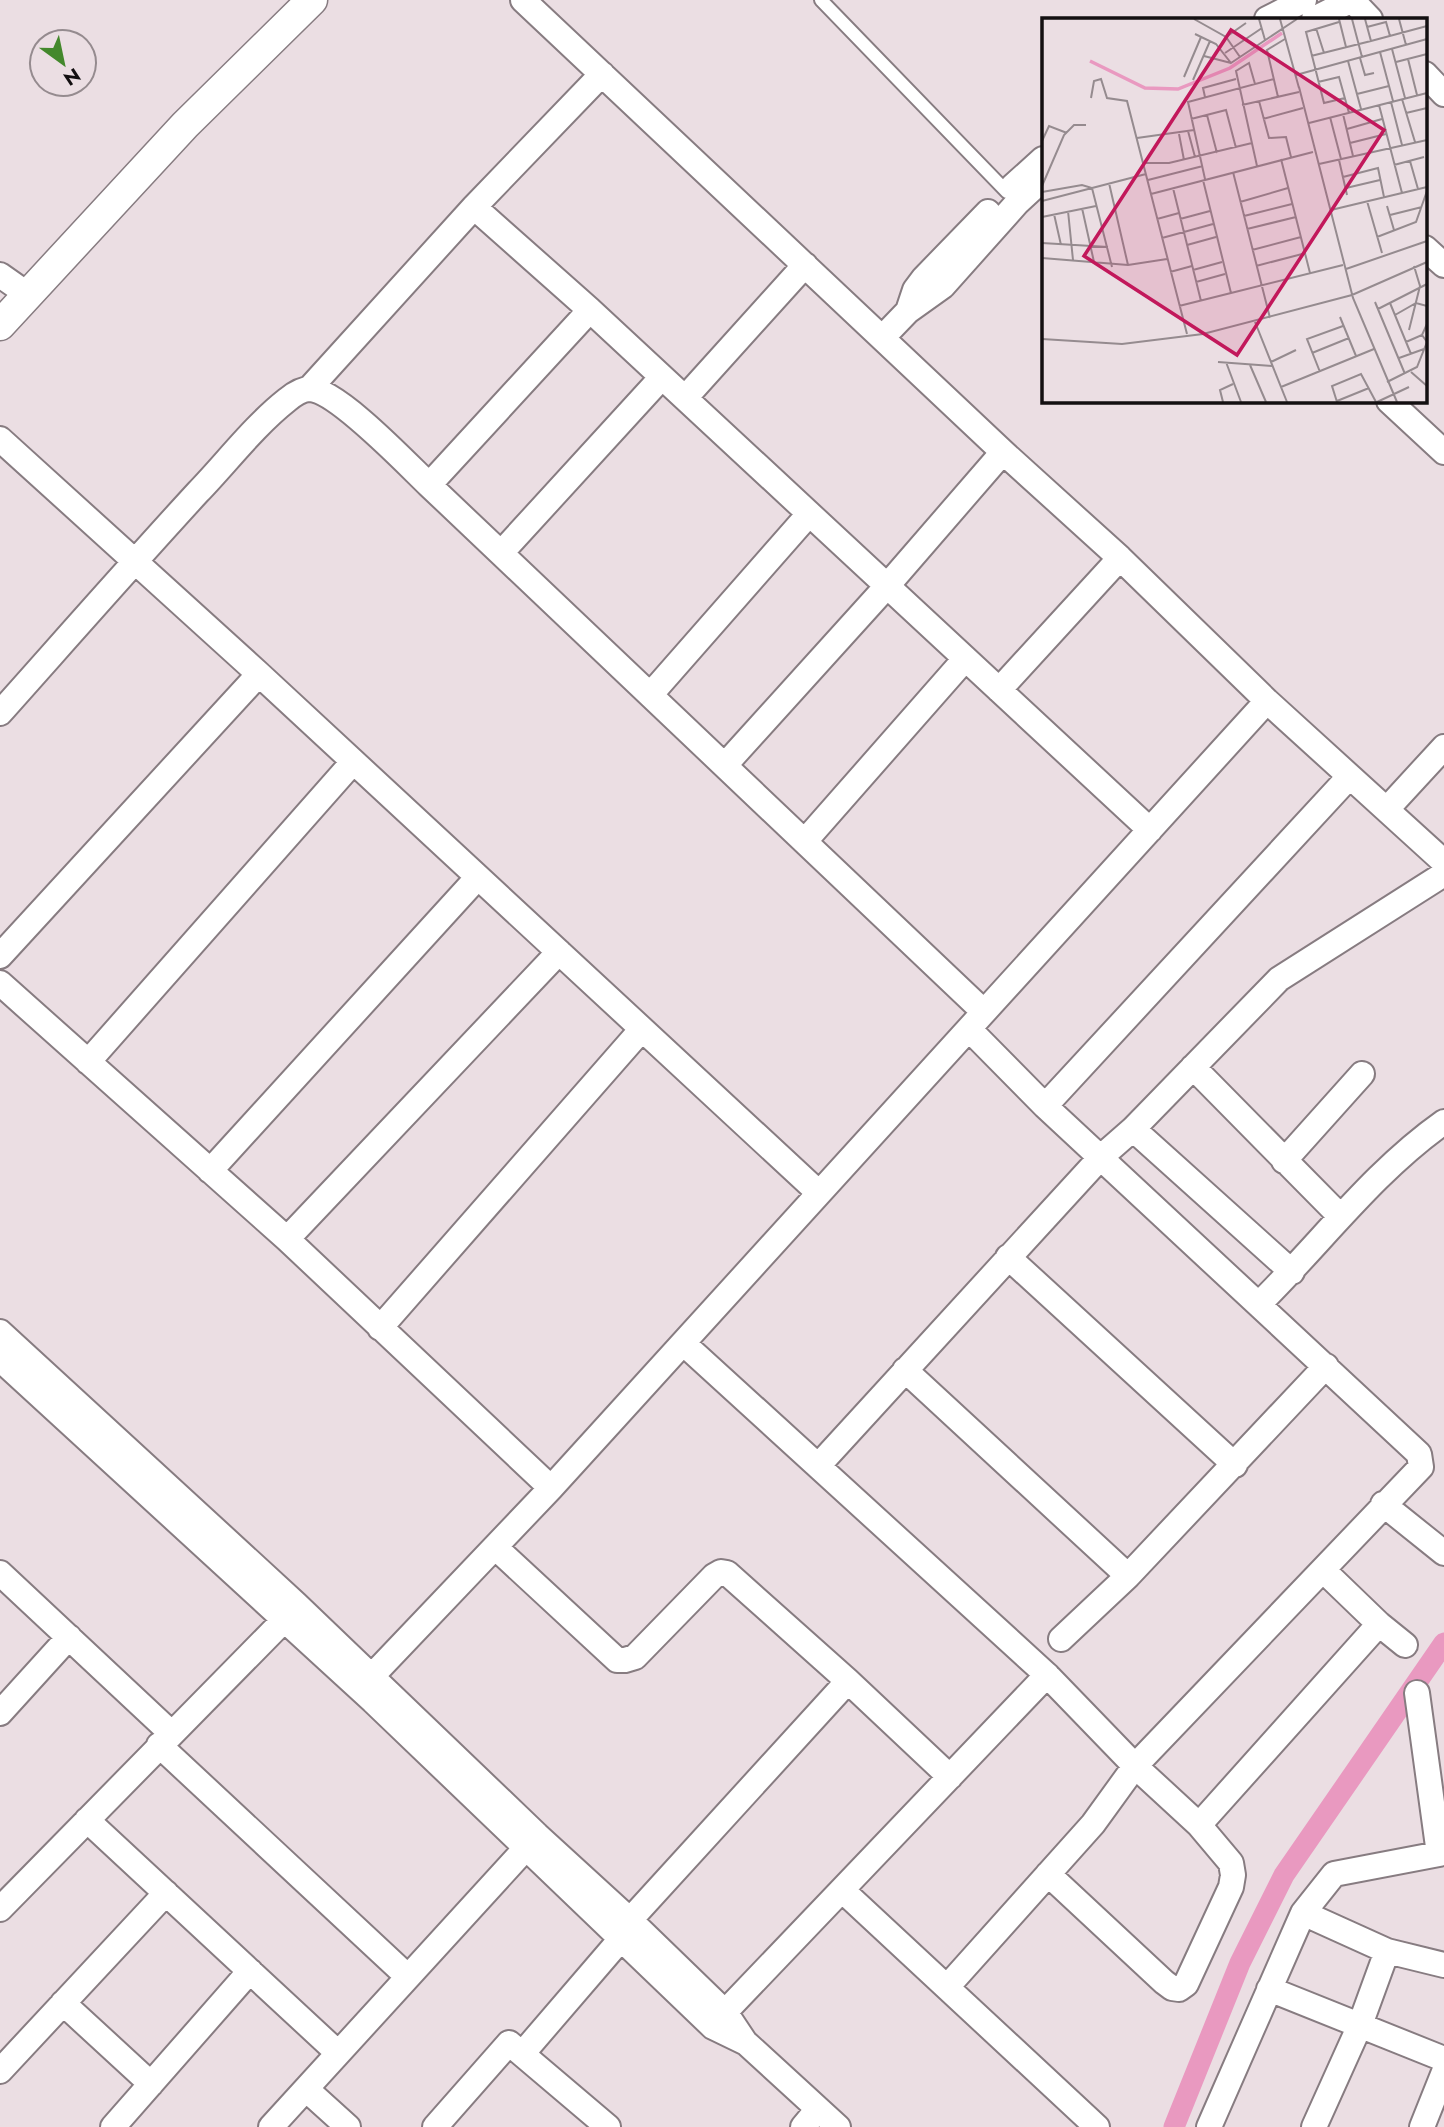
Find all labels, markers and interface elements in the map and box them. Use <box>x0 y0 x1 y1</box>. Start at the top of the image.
inset map <box>1042 18 1426 402</box>
north arrow <box>28 28 98 98</box>
text: N <box>58 61 86 92</box>

